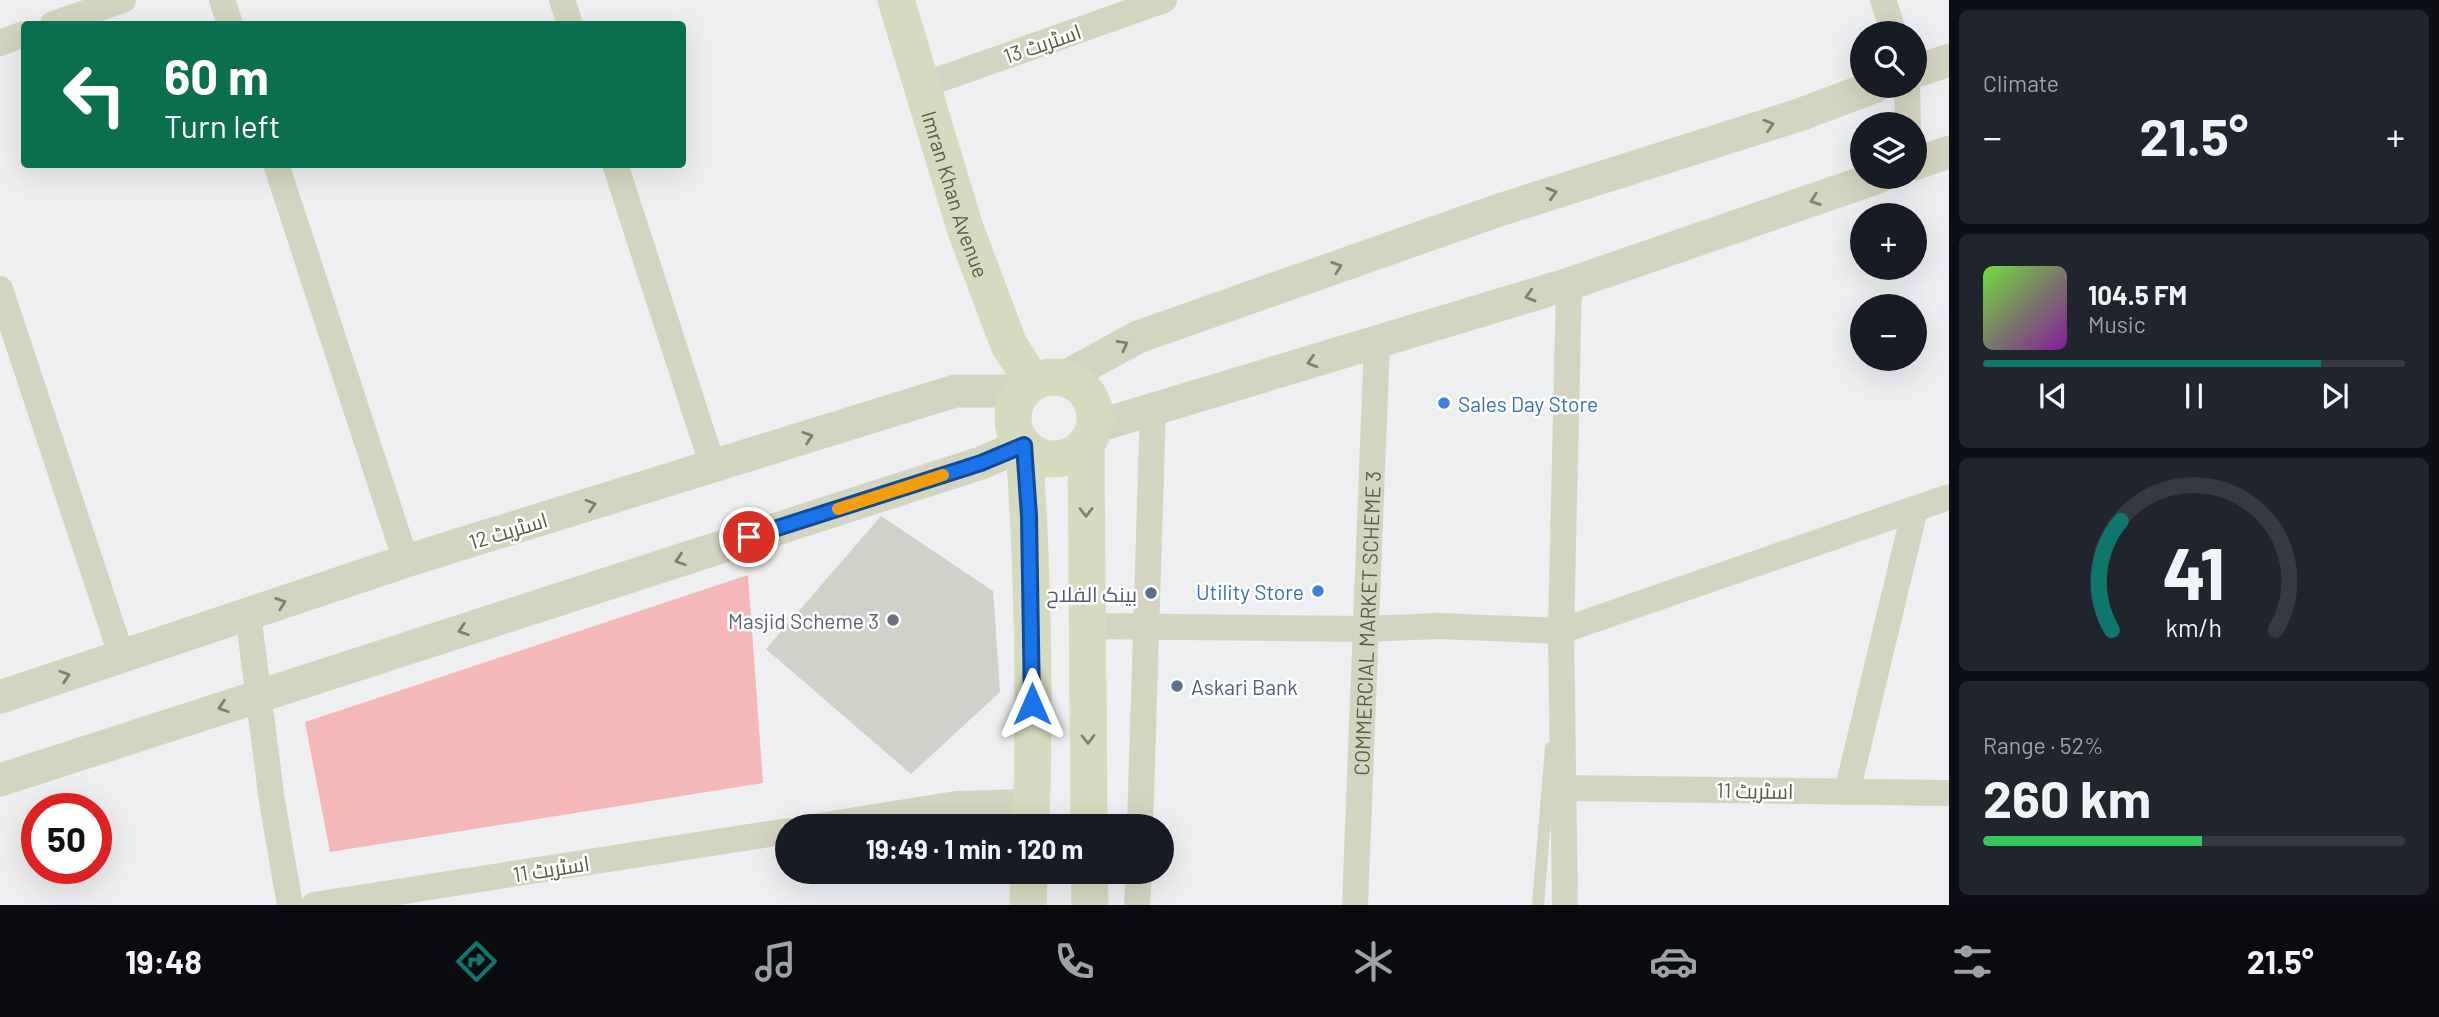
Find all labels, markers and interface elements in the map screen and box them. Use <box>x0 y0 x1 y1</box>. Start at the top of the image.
street label: اسٹریٹ 13 <box>1000 18 1085 69</box>
map controls <box>1850 21 1927 371</box>
button: search <box>1850 21 1927 98</box>
text: 60 m <box>164 46 269 105</box>
icon: left <box>49 49 140 140</box>
text: Climate <box>1983 69 2059 97</box>
text: 21.5° <box>2140 104 2248 166</box>
text: Turn left <box>164 106 281 144</box>
street label: Imran Khan Avenue <box>918 107 995 281</box>
button: layers <box>1850 112 1927 189</box>
text: − <box>1983 113 2002 159</box>
text: + <box>2386 113 2405 159</box>
one-way arrow <box>1762 118 1774 133</box>
one-way arrow <box>1545 187 1557 201</box>
one-way arrow <box>1809 191 1821 206</box>
button: + <box>1850 203 1927 280</box>
one-way arrow <box>1330 261 1342 275</box>
text: 104.5 FM <box>2088 279 2187 310</box>
one-way arrow <box>1524 287 1536 302</box>
button: − <box>1850 294 1927 371</box>
text: Music <box>2088 310 2146 338</box>
one-way arrow <box>1116 340 1128 353</box>
one-way arrow <box>1307 354 1319 369</box>
icon: previous <box>2034 377 2072 415</box>
icon: pause <box>2175 377 2213 415</box>
icon: next <box>2316 377 2354 415</box>
place label: Sales Day Store <box>1458 391 1598 416</box>
marker: Sales Day Store <box>1436 395 1452 411</box>
one-way arrow <box>802 431 814 446</box>
street label: COMMERCIAL MARKET SCHEME 3 <box>1348 470 1384 776</box>
one-way arrow <box>584 498 596 513</box>
street label: اسٹریٹ 12 <box>466 506 551 555</box>
pin <box>719 507 779 567</box>
one-way arrow <box>1078 507 1094 517</box>
icon: arrive <box>730 518 768 556</box>
text: 41 <box>2163 528 2225 616</box>
one-way arrow <box>674 552 686 566</box>
place label: Utility Store <box>1196 579 1304 604</box>
place label: بینک الفلاح <box>1047 581 1137 609</box>
marker: Utility Store <box>1310 583 1326 599</box>
marker: بینک الفلاح <box>1143 585 1159 601</box>
one-way arrow <box>274 597 286 611</box>
place label: Masjid Scheme 3 <box>728 608 879 633</box>
marker: Masjid Scheme 3 <box>885 612 901 628</box>
text: km/h <box>2166 612 2222 642</box>
one-way arrow <box>457 622 470 636</box>
position arrow <box>995 667 1069 741</box>
one-way arrow <box>59 669 71 684</box>
place label: Askari Bank <box>1191 674 1298 699</box>
marker: Askari Bank <box>1169 678 1185 694</box>
one-way arrow <box>218 699 230 713</box>
text: Range · 52% <box>1983 731 2103 759</box>
one-way arrow <box>1080 734 1096 745</box>
text: 260 km <box>1983 766 2151 828</box>
street label: اسٹریٹ 11 <box>1716 777 1794 804</box>
speed limit sign: 50 <box>21 793 112 884</box>
text: 19:49 · 1 min · 120 m <box>866 833 1083 864</box>
street label: اسٹریٹ 11 <box>511 850 591 887</box>
icon: directions <box>452 937 501 986</box>
icon: music <box>751 937 800 986</box>
icon: phone <box>1050 937 1099 986</box>
icon: climate <box>1349 937 1398 986</box>
icon: car <box>1649 937 1698 986</box>
icon: filters <box>1948 937 1997 986</box>
text: 19:48 <box>125 942 202 980</box>
text: 21.5° <box>2247 942 2314 980</box>

